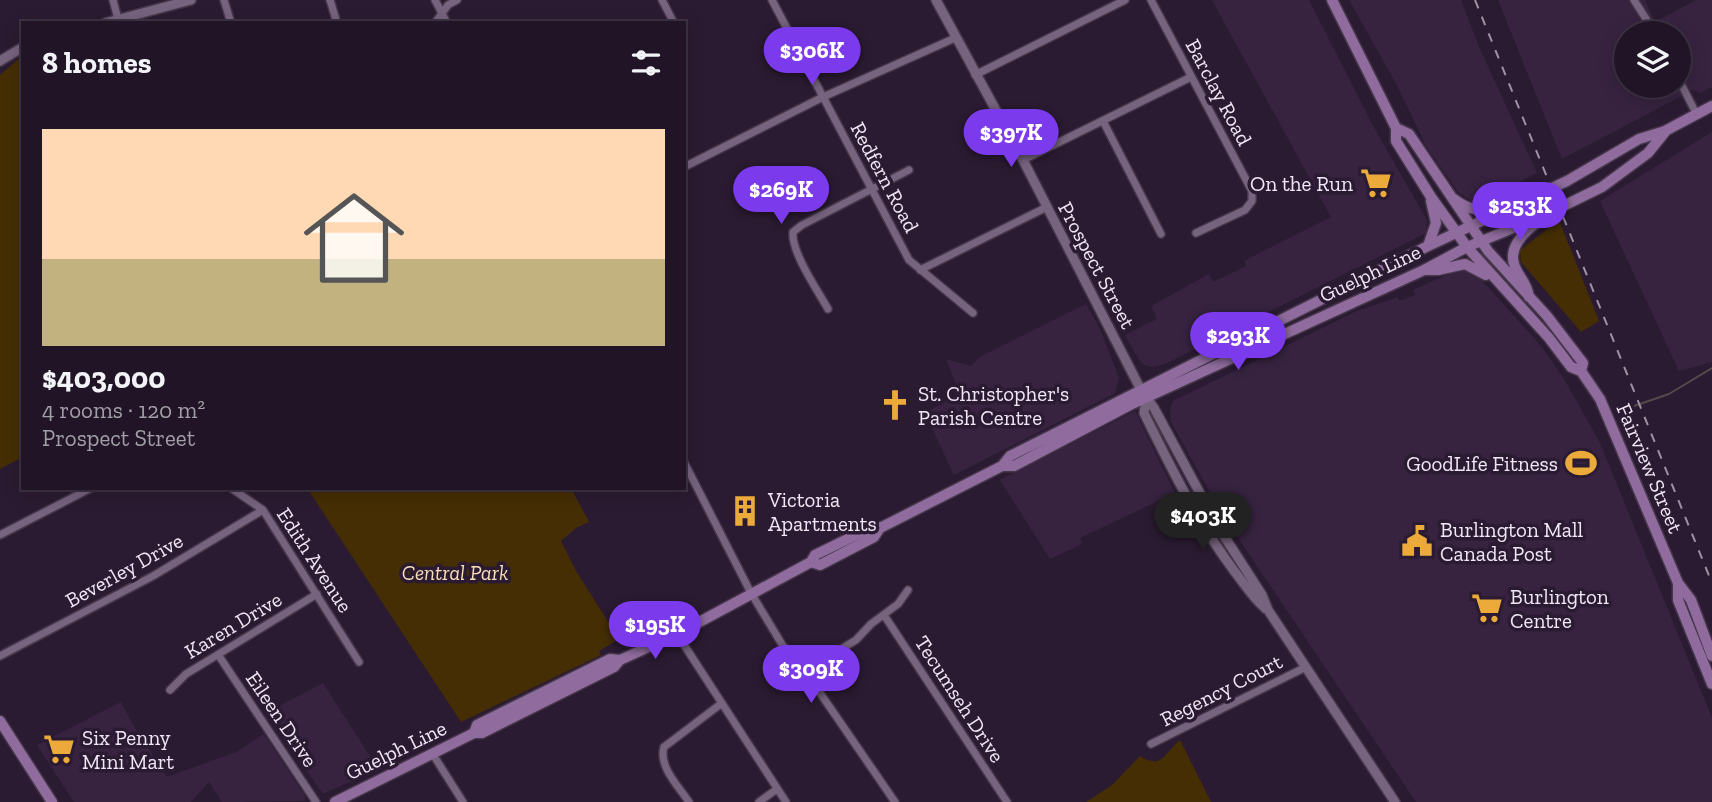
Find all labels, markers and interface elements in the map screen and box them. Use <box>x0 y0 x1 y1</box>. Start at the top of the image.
map controls <box>1614 21 1691 98</box>
button: layers <box>1614 21 1691 98</box>
pin: $306K <box>763 28 861 87</box>
street label: Barclay Road <box>1181 35 1258 150</box>
text: $306K <box>780 36 844 64</box>
icon: filters <box>627 44 665 82</box>
text: 8 homes <box>42 45 151 81</box>
pin: $397K <box>962 110 1060 169</box>
street label: Redfern Road <box>845 118 925 237</box>
text: $397K <box>980 118 1042 146</box>
pin: $269K <box>732 166 830 226</box>
supermarket icon: On the Run <box>1359 166 1393 200</box>
place label: On the Run <box>1250 171 1353 196</box>
icon: home <box>291 175 417 301</box>
text: $269K <box>749 175 813 203</box>
pin: $253K <box>1471 182 1569 242</box>
text: $253K <box>1488 191 1552 219</box>
street label: Prospect Street <box>1053 197 1141 333</box>
street label: Guelph Line <box>1315 239 1425 307</box>
pin: $293K <box>1189 312 1287 372</box>
text: $293K <box>1206 321 1270 349</box>
text: $403,000 <box>42 360 166 396</box>
place label: St. Christopher's Parish Centre <box>918 381 1069 430</box>
church icon: St. Christopher's Parish Centre <box>878 388 912 422</box>
text: 4 rooms · 120 m² <box>42 396 205 424</box>
street label: Fairview Street <box>1611 399 1689 537</box>
text: Prospect Street <box>42 424 195 452</box>
sports icon: GoodLife Fitness <box>1564 446 1598 480</box>
place label: GoodLife Fitness <box>1406 451 1558 476</box>
place label: Victoria Apartments <box>767 487 877 536</box>
pin: $403K <box>1154 492 1252 552</box>
building icon: Victoria Apartments <box>728 494 762 528</box>
text: $403K <box>1170 501 1236 529</box>
street label: Edith Avenue <box>272 503 358 617</box>
place label: Burlington Mall Canada Post <box>1440 517 1584 566</box>
public building icon: Burlington Mall Canada Post <box>1400 524 1434 558</box>
street label: Beverley Drive <box>61 527 187 613</box>
park label: Central Park <box>402 560 508 585</box>
place label: Burlington Centre <box>1510 584 1609 633</box>
street label: Karen Drive <box>180 586 286 664</box>
supermarket icon: Burlington Centre <box>1470 591 1504 625</box>
pin: $195K <box>606 602 704 661</box>
text: $195K <box>625 610 685 638</box>
street label: Tecumseh Drive <box>910 631 1010 767</box>
pin: $309K <box>762 646 860 705</box>
street label: Regency Court <box>1156 648 1286 731</box>
text: $309K <box>779 654 843 682</box>
street label: Eileen Drive <box>241 666 323 772</box>
street label: Guelph Line <box>342 715 451 785</box>
place label: Six Penny Mini Mart <box>82 725 174 774</box>
supermarket icon: Six Penny Mini Mart <box>42 732 76 766</box>

